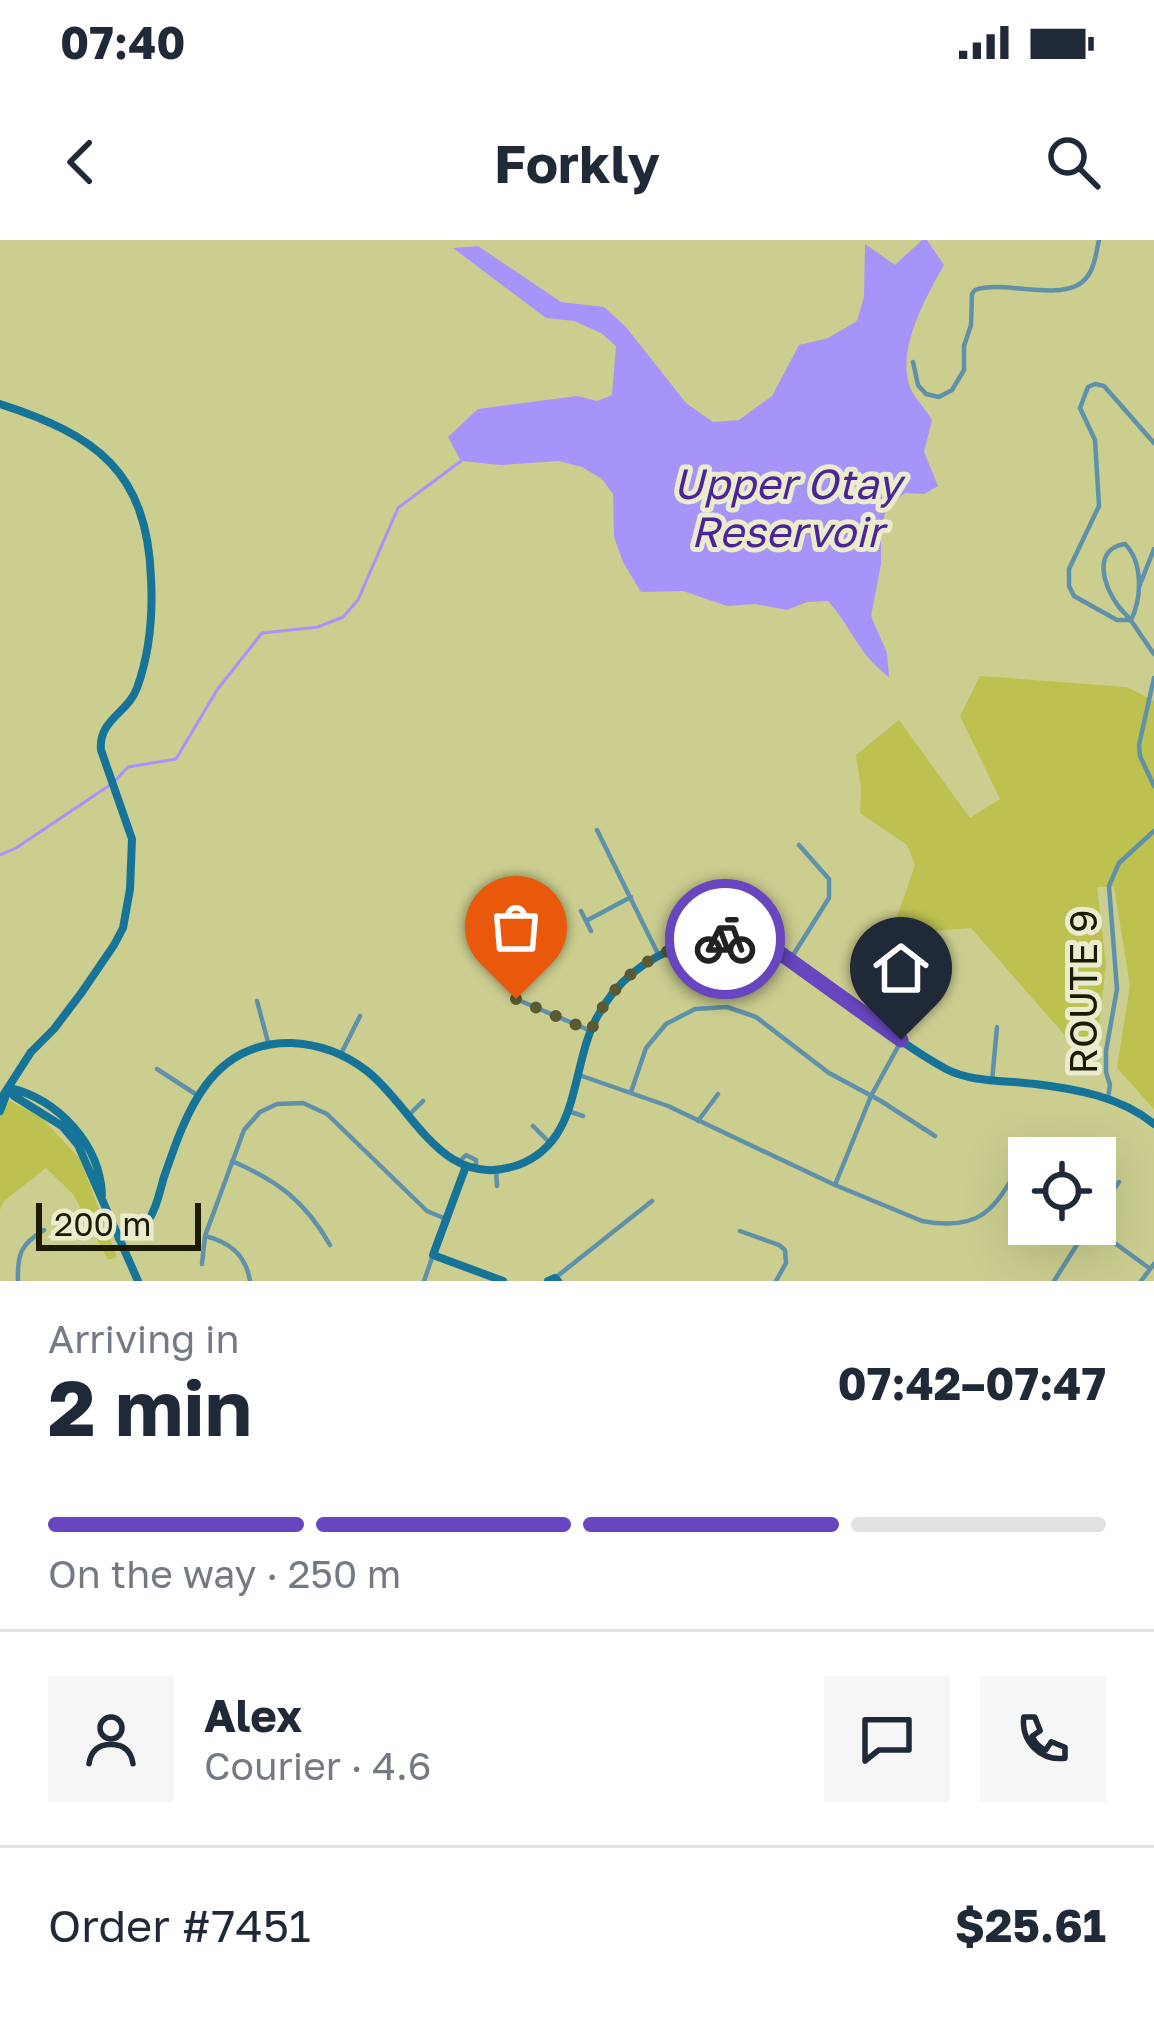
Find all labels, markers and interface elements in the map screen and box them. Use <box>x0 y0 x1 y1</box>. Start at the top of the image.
text: 07:40 <box>60 15 186 69</box>
icon: back <box>48 129 114 195</box>
icon: search <box>1040 129 1106 195</box>
text: Forkly <box>494 130 660 195</box>
water label: Upper Otay Reservoir <box>673 458 906 556</box>
pin <box>465 876 567 999</box>
courier <box>665 879 785 999</box>
icon: bag <box>483 894 549 960</box>
icon: bike <box>692 906 758 972</box>
street label: ROUTE 9 <box>1059 909 1106 1075</box>
pin <box>850 917 952 1040</box>
icon: home <box>868 935 934 1001</box>
map controls <box>1008 1137 1116 1245</box>
button: locate <box>1008 1137 1116 1245</box>
scale bar <box>36 1197 201 1250</box>
text: 200 m <box>54 1204 152 1243</box>
text: Arriving in <box>48 1315 239 1362</box>
text: 07:42–07:47 <box>838 1356 1106 1410</box>
text: 2 min <box>48 1360 252 1453</box>
text: On the way · 250 m <box>48 1550 401 1597</box>
button: person <box>48 1676 174 1802</box>
button: chat <box>824 1676 950 1802</box>
button: phone <box>980 1676 1106 1802</box>
text: Alex <box>204 1688 302 1742</box>
text: Courier · 4.6 <box>204 1742 431 1789</box>
text: Order #7451 <box>48 1898 311 1952</box>
text: $25.61 <box>955 1898 1106 1952</box>

